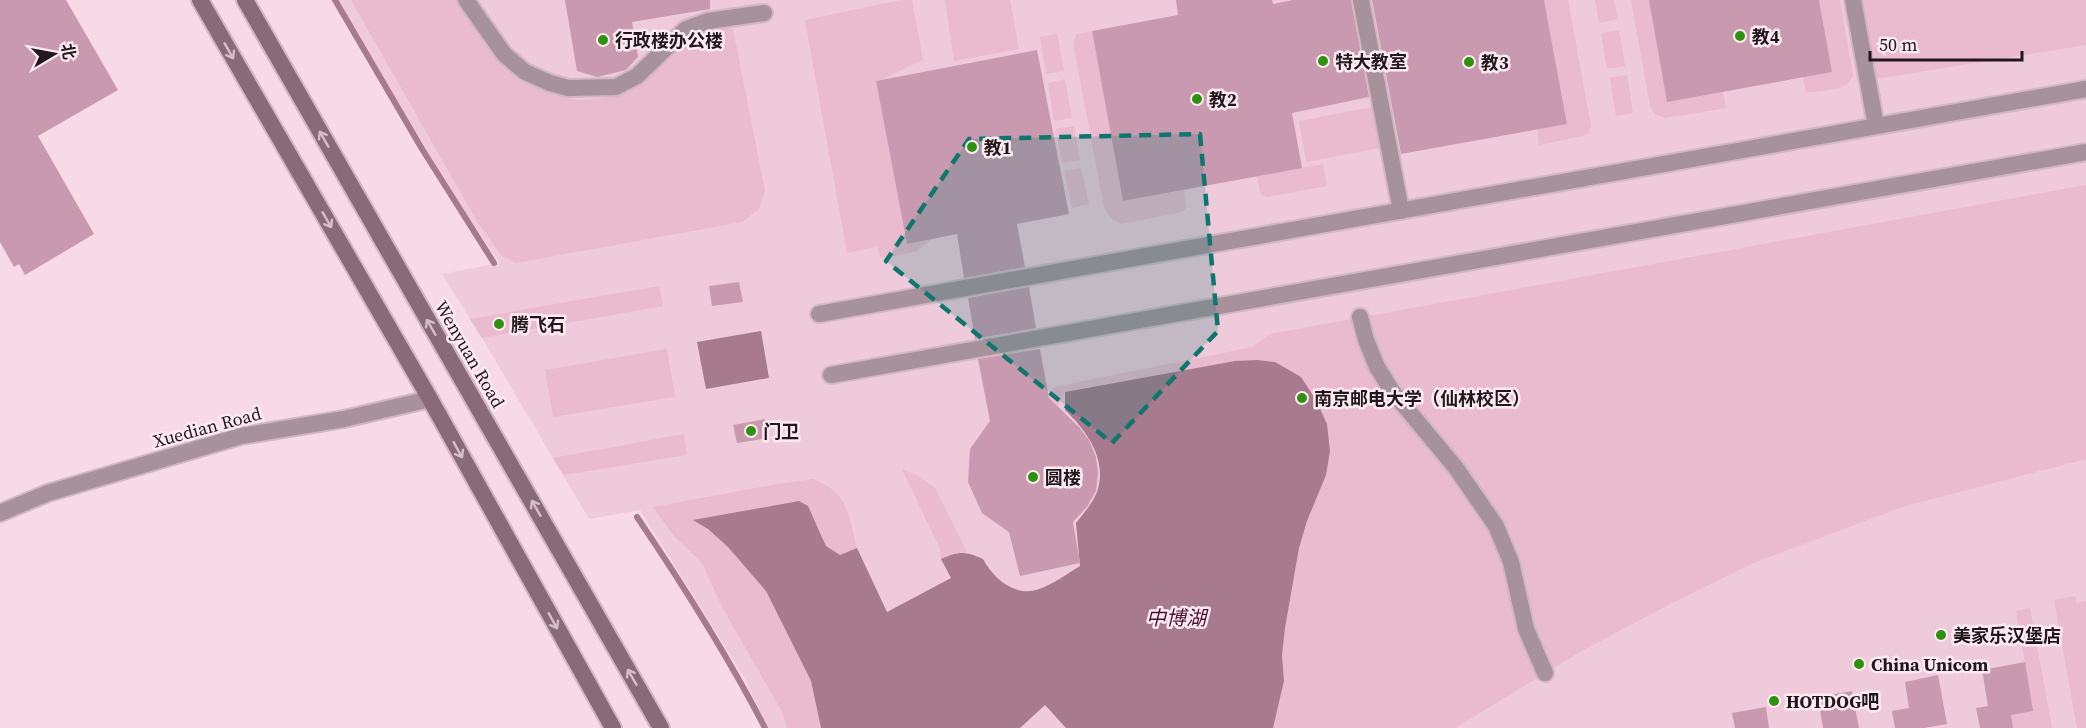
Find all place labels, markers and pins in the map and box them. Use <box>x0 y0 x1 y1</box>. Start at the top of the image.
place label: 教4 <box>1752 24 1780 49</box>
place label: 行政楼办公楼 <box>615 28 723 53</box>
marker: 教4 <box>1733 29 1747 43</box>
marker: 行政楼办公楼 <box>596 33 610 47</box>
place label: 特大教室 <box>1335 49 1407 74</box>
place label: 教3 <box>1481 50 1509 75</box>
marker: 特大教室 <box>1316 54 1330 68</box>
marker: 教3 <box>1462 55 1476 69</box>
place label: 教2 <box>1209 87 1237 112</box>
marker: 教2 <box>1190 92 1204 106</box>
place label: 教1 <box>984 135 1012 160</box>
marker: 教1 <box>965 140 979 154</box>
place label: 腾飞石 <box>511 312 565 337</box>
marker: 腾飞石 <box>492 317 506 331</box>
place label: 南京邮电大学（仙林校区） <box>1314 386 1530 411</box>
marker: 南京邮电大学（仙林校区） <box>1295 391 1309 405</box>
place label: 门卫 <box>763 419 799 444</box>
marker: 门卫 <box>744 424 758 438</box>
place label: 圆楼 <box>1045 465 1081 490</box>
marker: 圆楼 <box>1026 470 1040 484</box>
place label: 美家乐汉堡店 <box>1953 623 2061 648</box>
marker: 美家乐汉堡店 <box>1934 628 1948 642</box>
place label: China Unicom <box>1871 652 1988 677</box>
marker: China Unicom <box>1852 657 1866 671</box>
place label: HOTDOG吧 <box>1786 689 1879 714</box>
marker: HOTDOG吧 <box>1767 694 1781 708</box>

